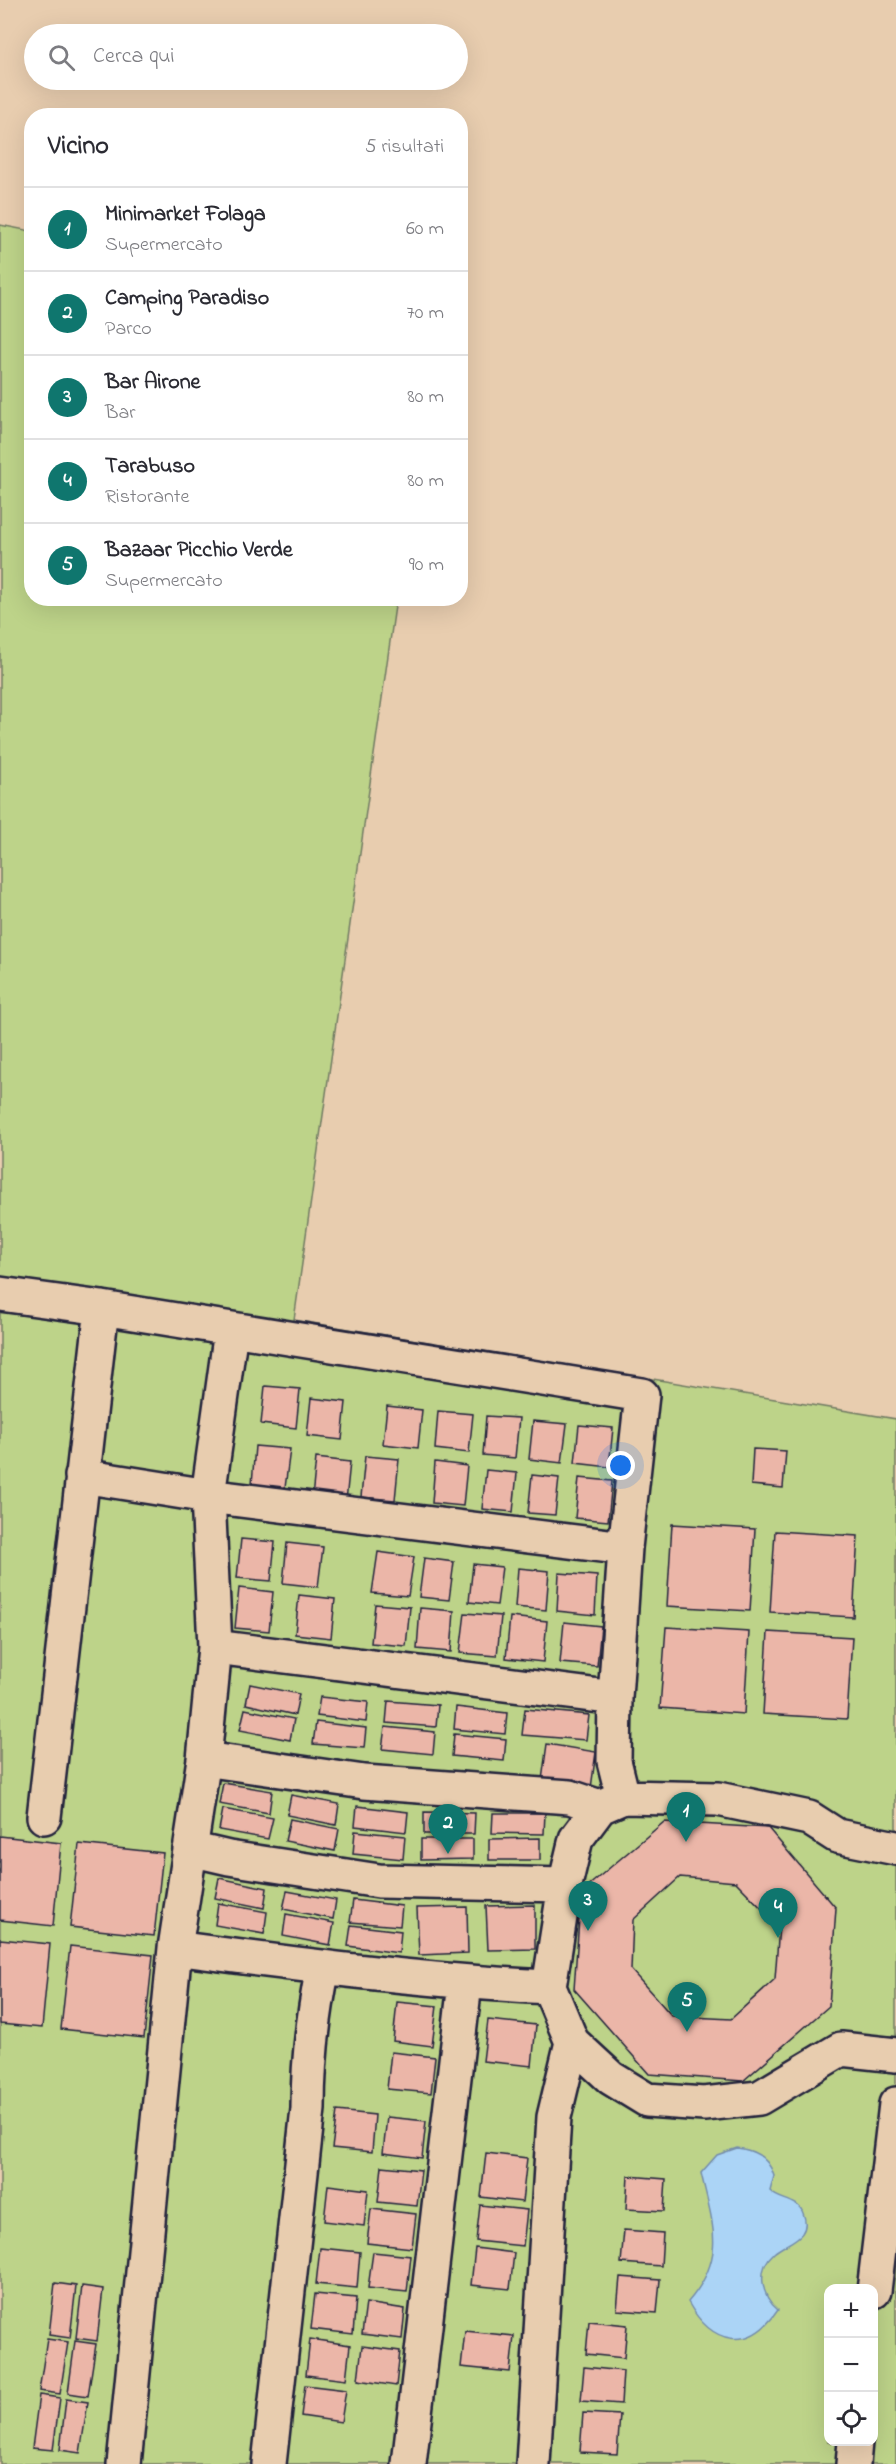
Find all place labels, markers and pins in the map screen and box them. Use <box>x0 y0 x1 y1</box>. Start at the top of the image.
pin: 1 <box>666 1792 706 1842</box>
pin: 2 <box>428 1804 468 1854</box>
pin: 3 <box>568 1882 608 1931</box>
pin: 4 <box>758 1888 798 1938</box>
pin: 5 <box>668 1982 706 2032</box>

